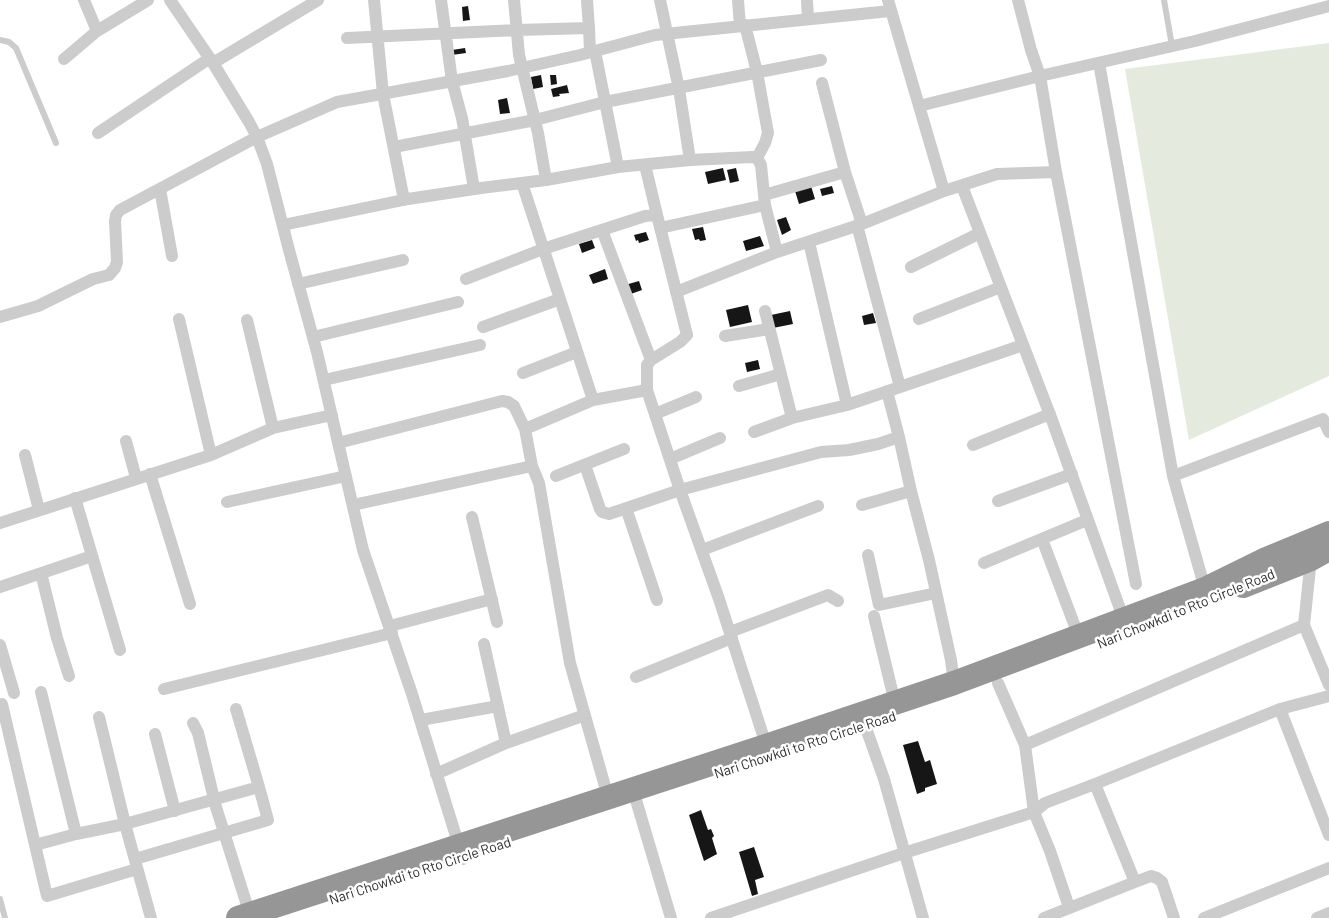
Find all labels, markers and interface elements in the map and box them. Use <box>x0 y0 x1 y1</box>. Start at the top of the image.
street label: Nari Chowkdi to Rto Circle Road <box>1095 566 1277 652</box>
street label: Nari Chowkdi to Rto Circle Road <box>712 708 898 782</box>
street label: Nari Chowkdi to Rto Circle Road <box>327 834 513 908</box>

